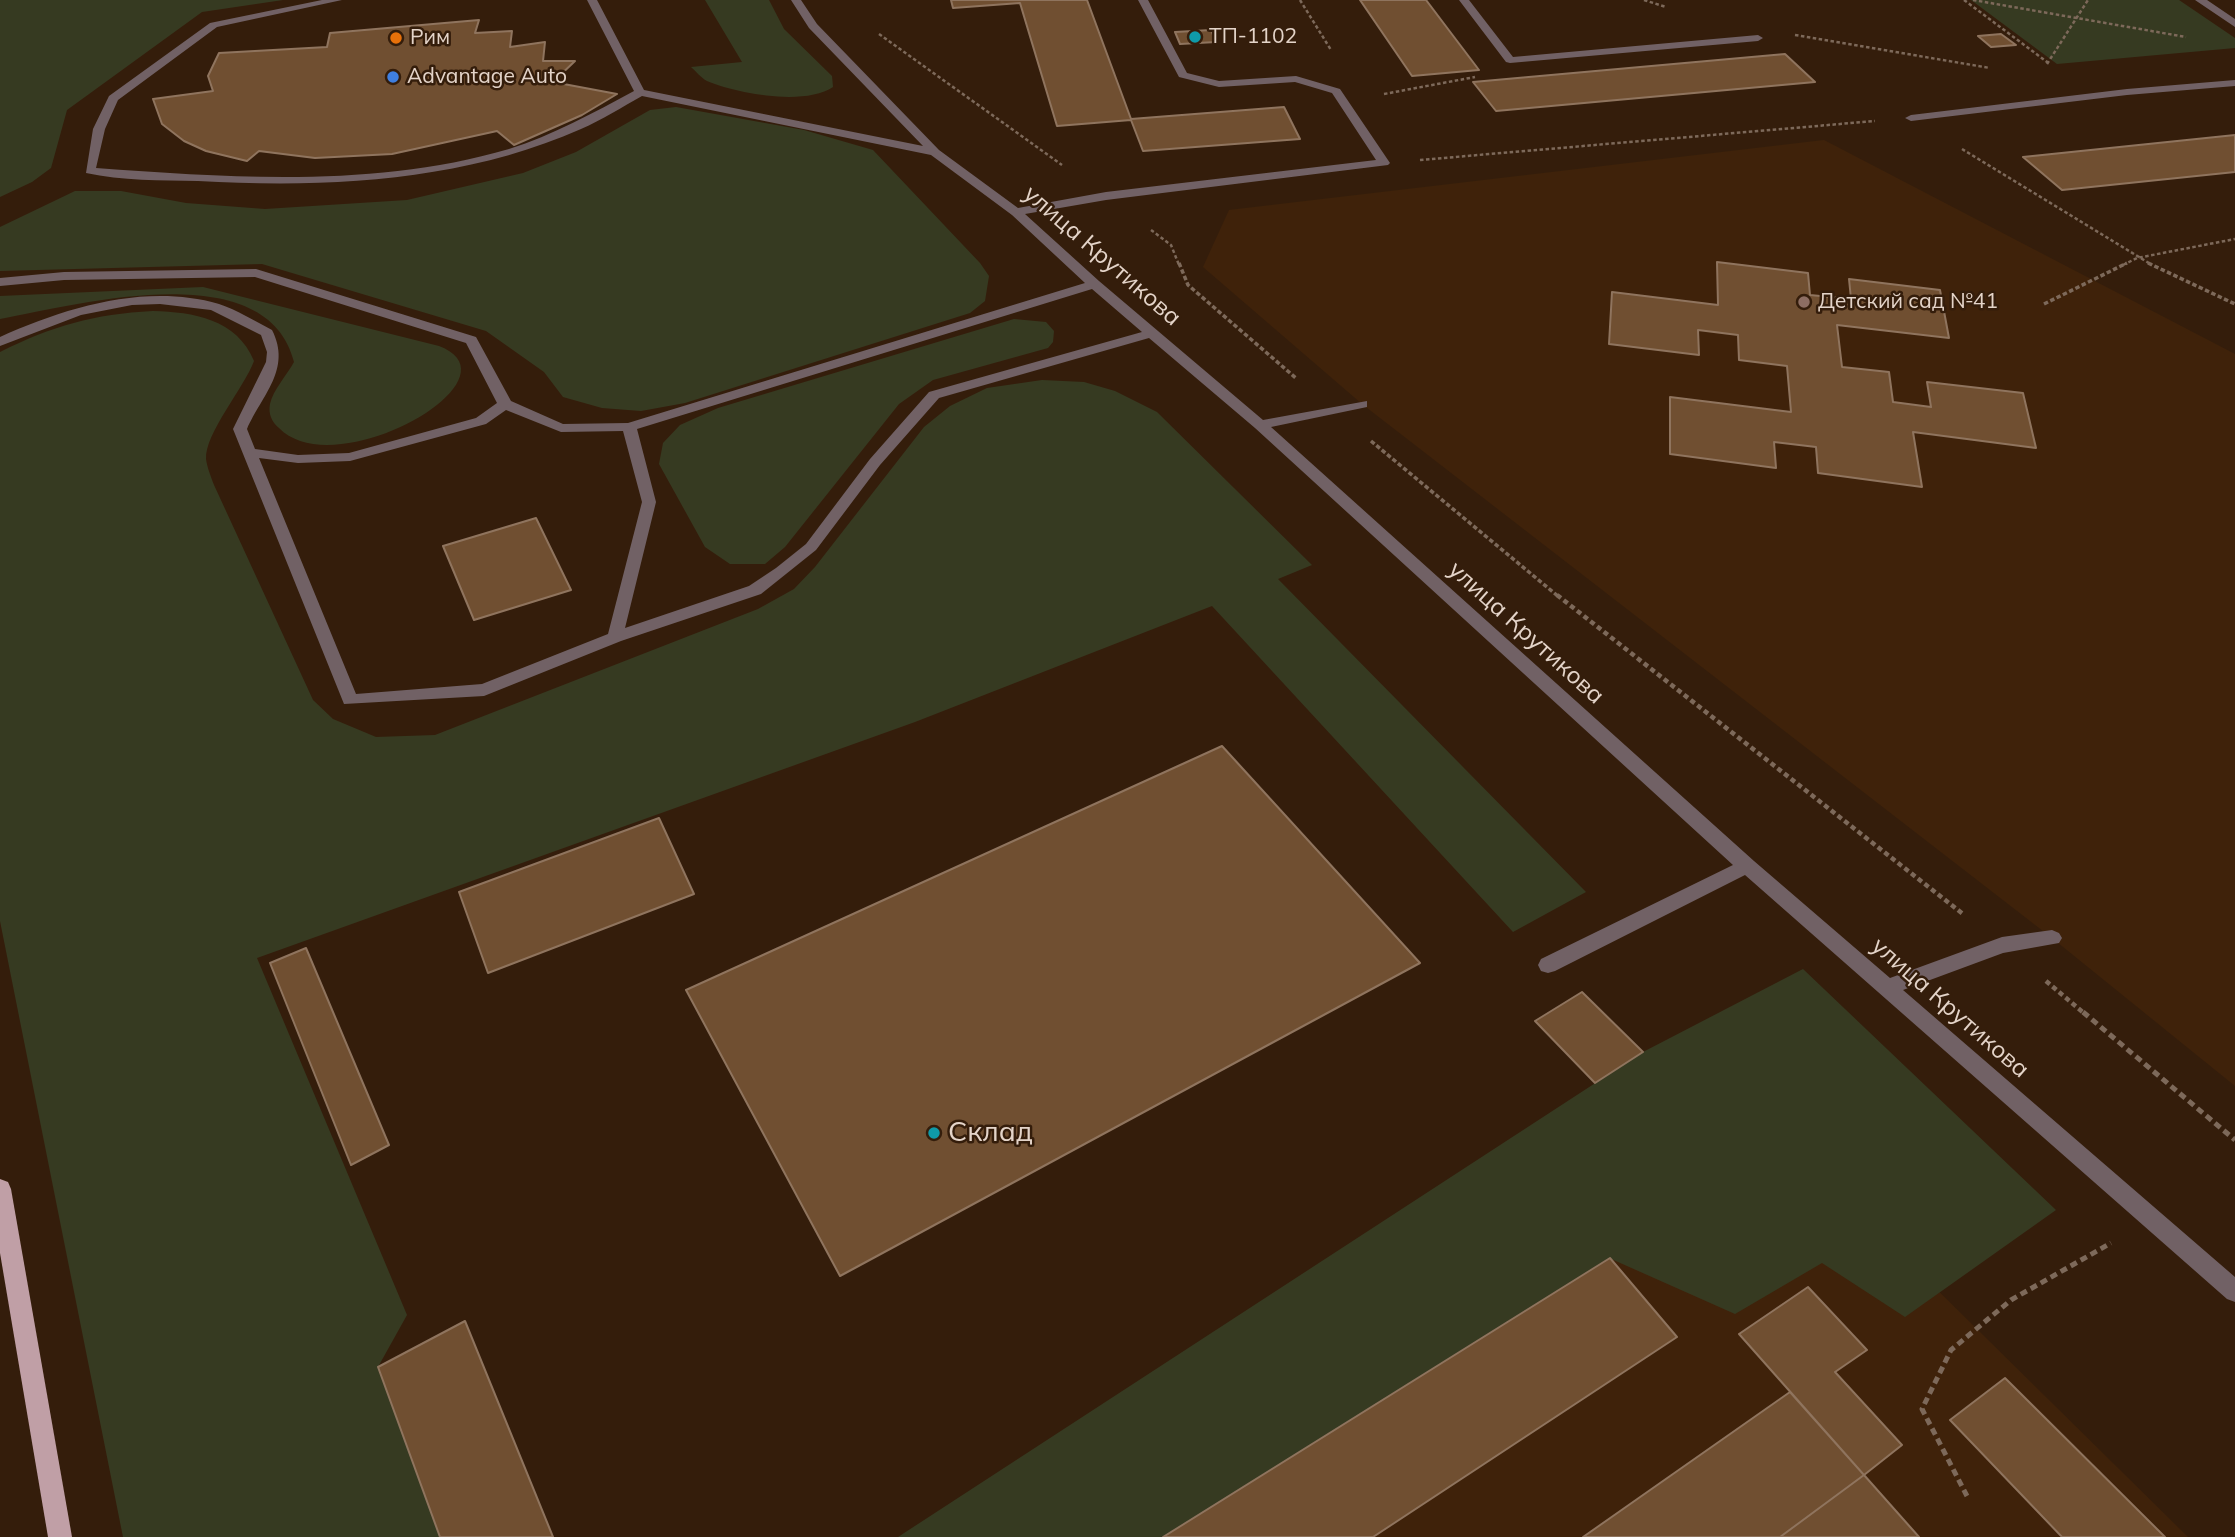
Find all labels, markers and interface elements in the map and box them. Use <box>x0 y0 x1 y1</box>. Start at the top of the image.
place label: ТП-1102 <box>1209 24 1297 50</box>
place label: Рим <box>410 25 450 51</box>
marker: ТП-1102 <box>1187 29 1203 45</box>
marker: Рим <box>388 30 404 46</box>
place label: Advantage Auto <box>407 64 567 90</box>
marker: Advantage Auto <box>385 69 401 85</box>
street label: улица Крутикова <box>1017 180 1187 332</box>
place label: Детский сад №41 <box>1818 289 1998 315</box>
marker: Детский сад №41 <box>1796 294 1812 310</box>
street label: улица Крутикова <box>1442 556 1610 710</box>
street label: улица Крутикова <box>1865 932 2035 1084</box>
place label: Склад <box>948 1116 1033 1150</box>
marker: Склад <box>926 1125 942 1141</box>

